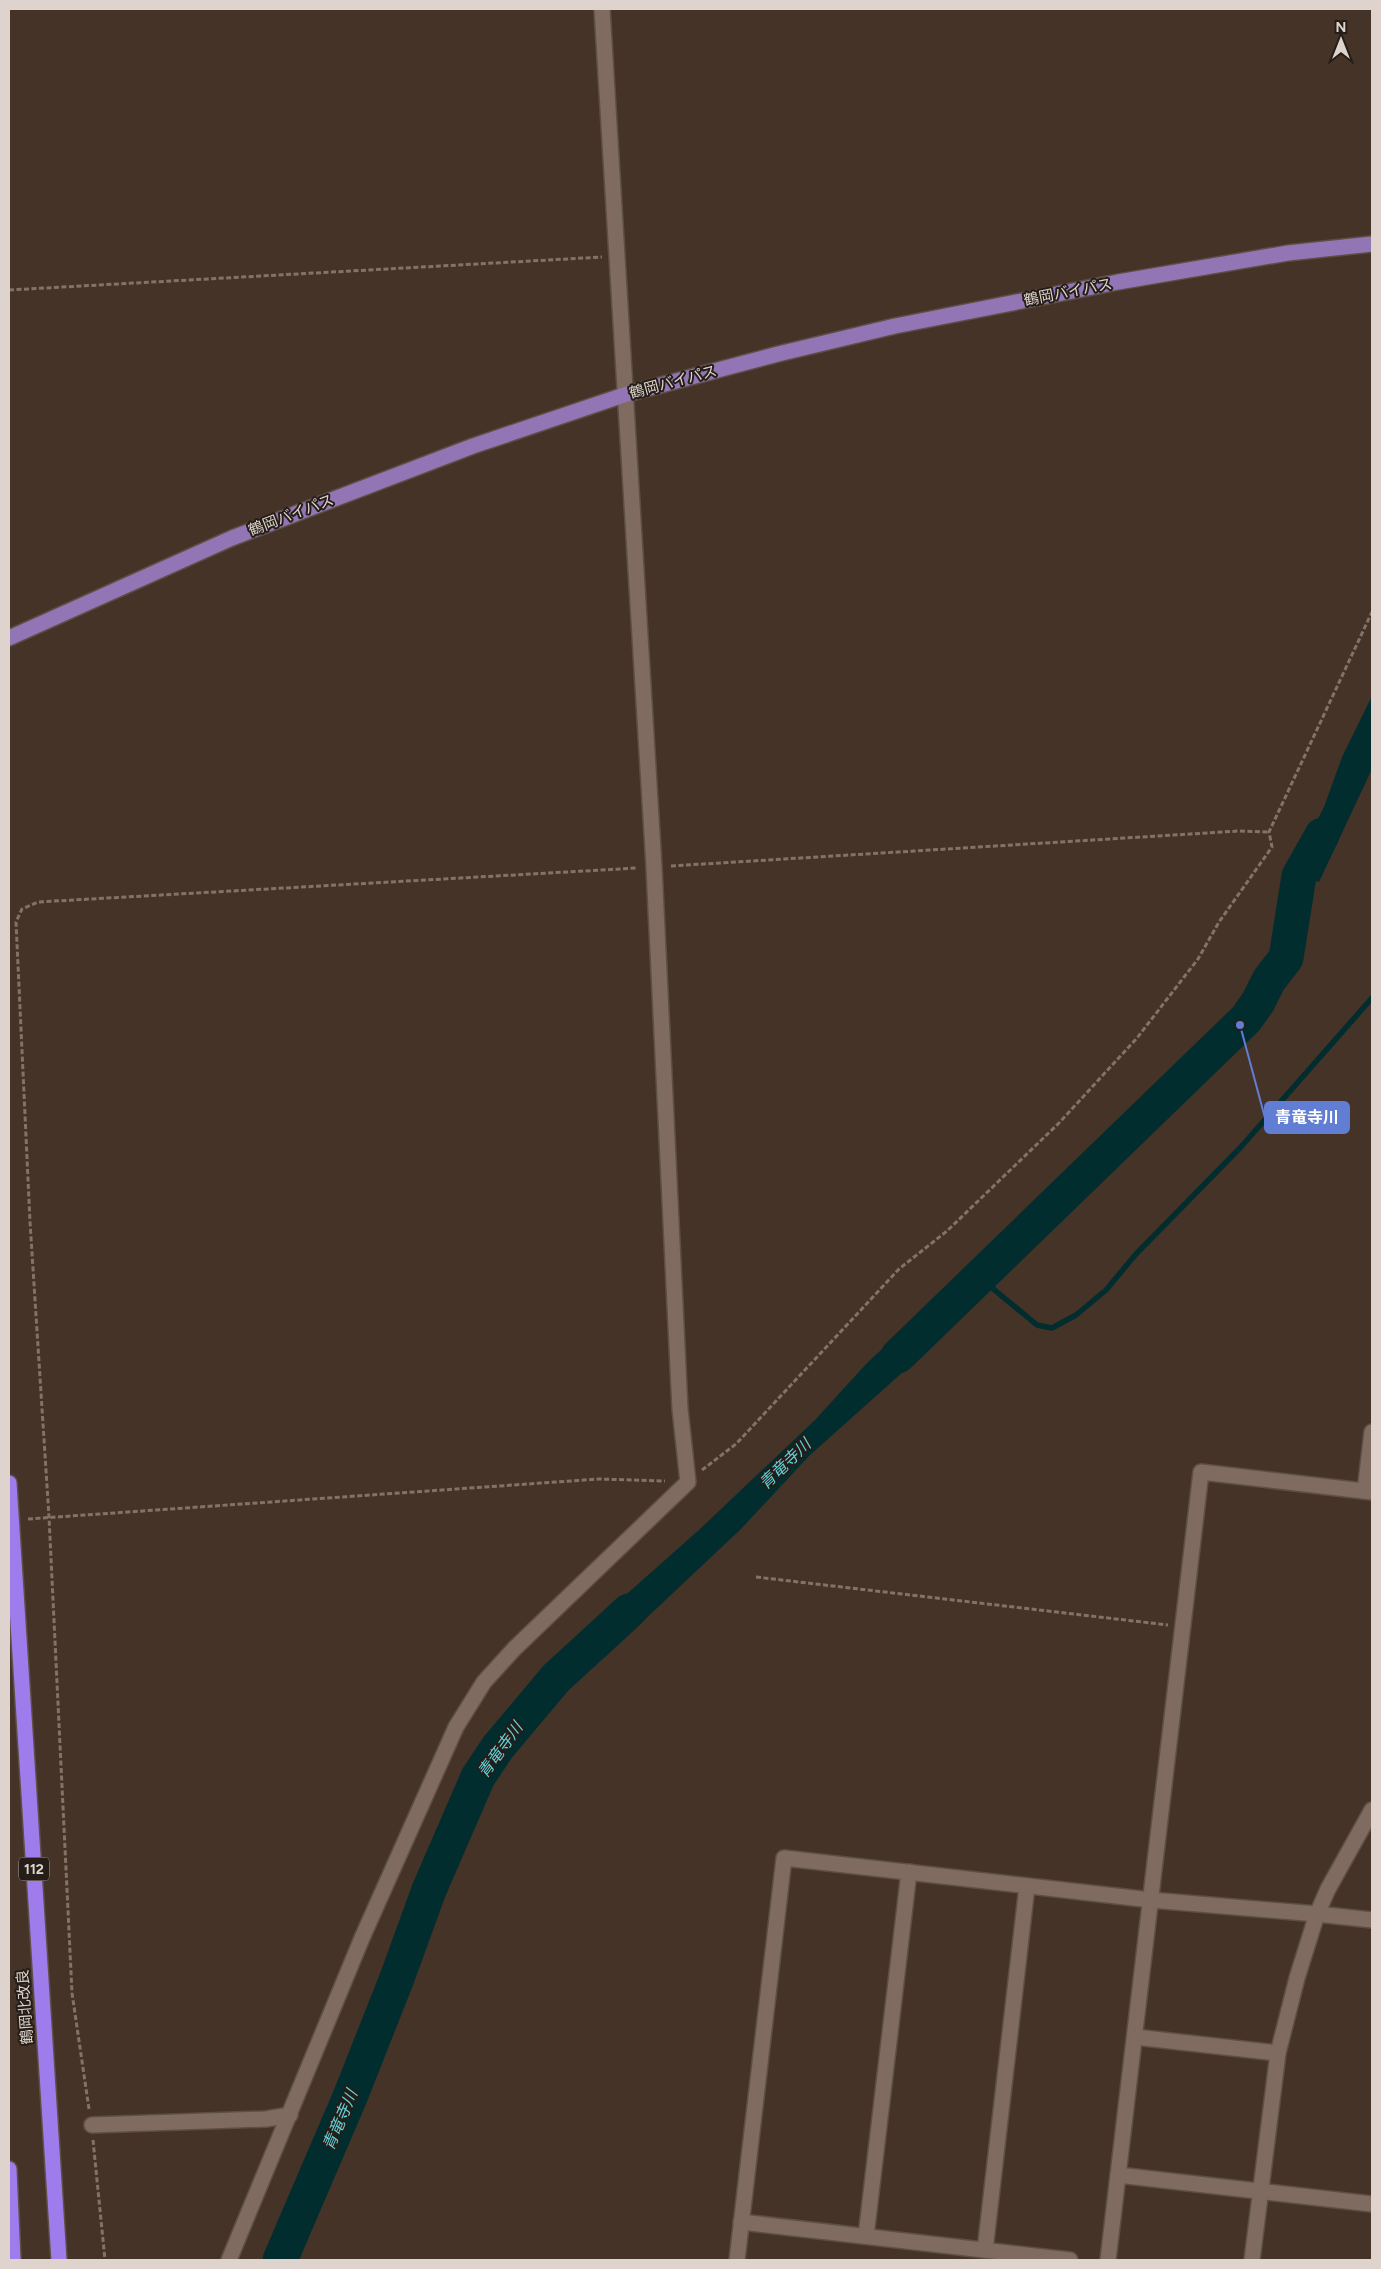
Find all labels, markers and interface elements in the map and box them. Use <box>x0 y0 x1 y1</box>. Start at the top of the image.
north arrow <box>1316 15 1366 65</box>
text: N <box>1336 19 1346 36</box>
street label: 鶴岡バイパス <box>1022 275 1114 309</box>
street label: 鶴岡バイパス <box>627 362 719 402</box>
street label: 鶴岡バイパス <box>246 491 336 539</box>
callout: 青竜寺川 <box>1265 1102 1349 1133</box>
text: 青竜寺川 <box>1275 1108 1339 1127</box>
water label: 青竜寺川 <box>755 1434 816 1493</box>
water label: 青竜寺川 <box>474 1717 528 1781</box>
road number: 112 <box>19 1858 49 1880</box>
street label: 鶴岡北改良 <box>13 1969 37 2045</box>
water label: 青竜寺川 <box>319 2085 362 2153</box>

